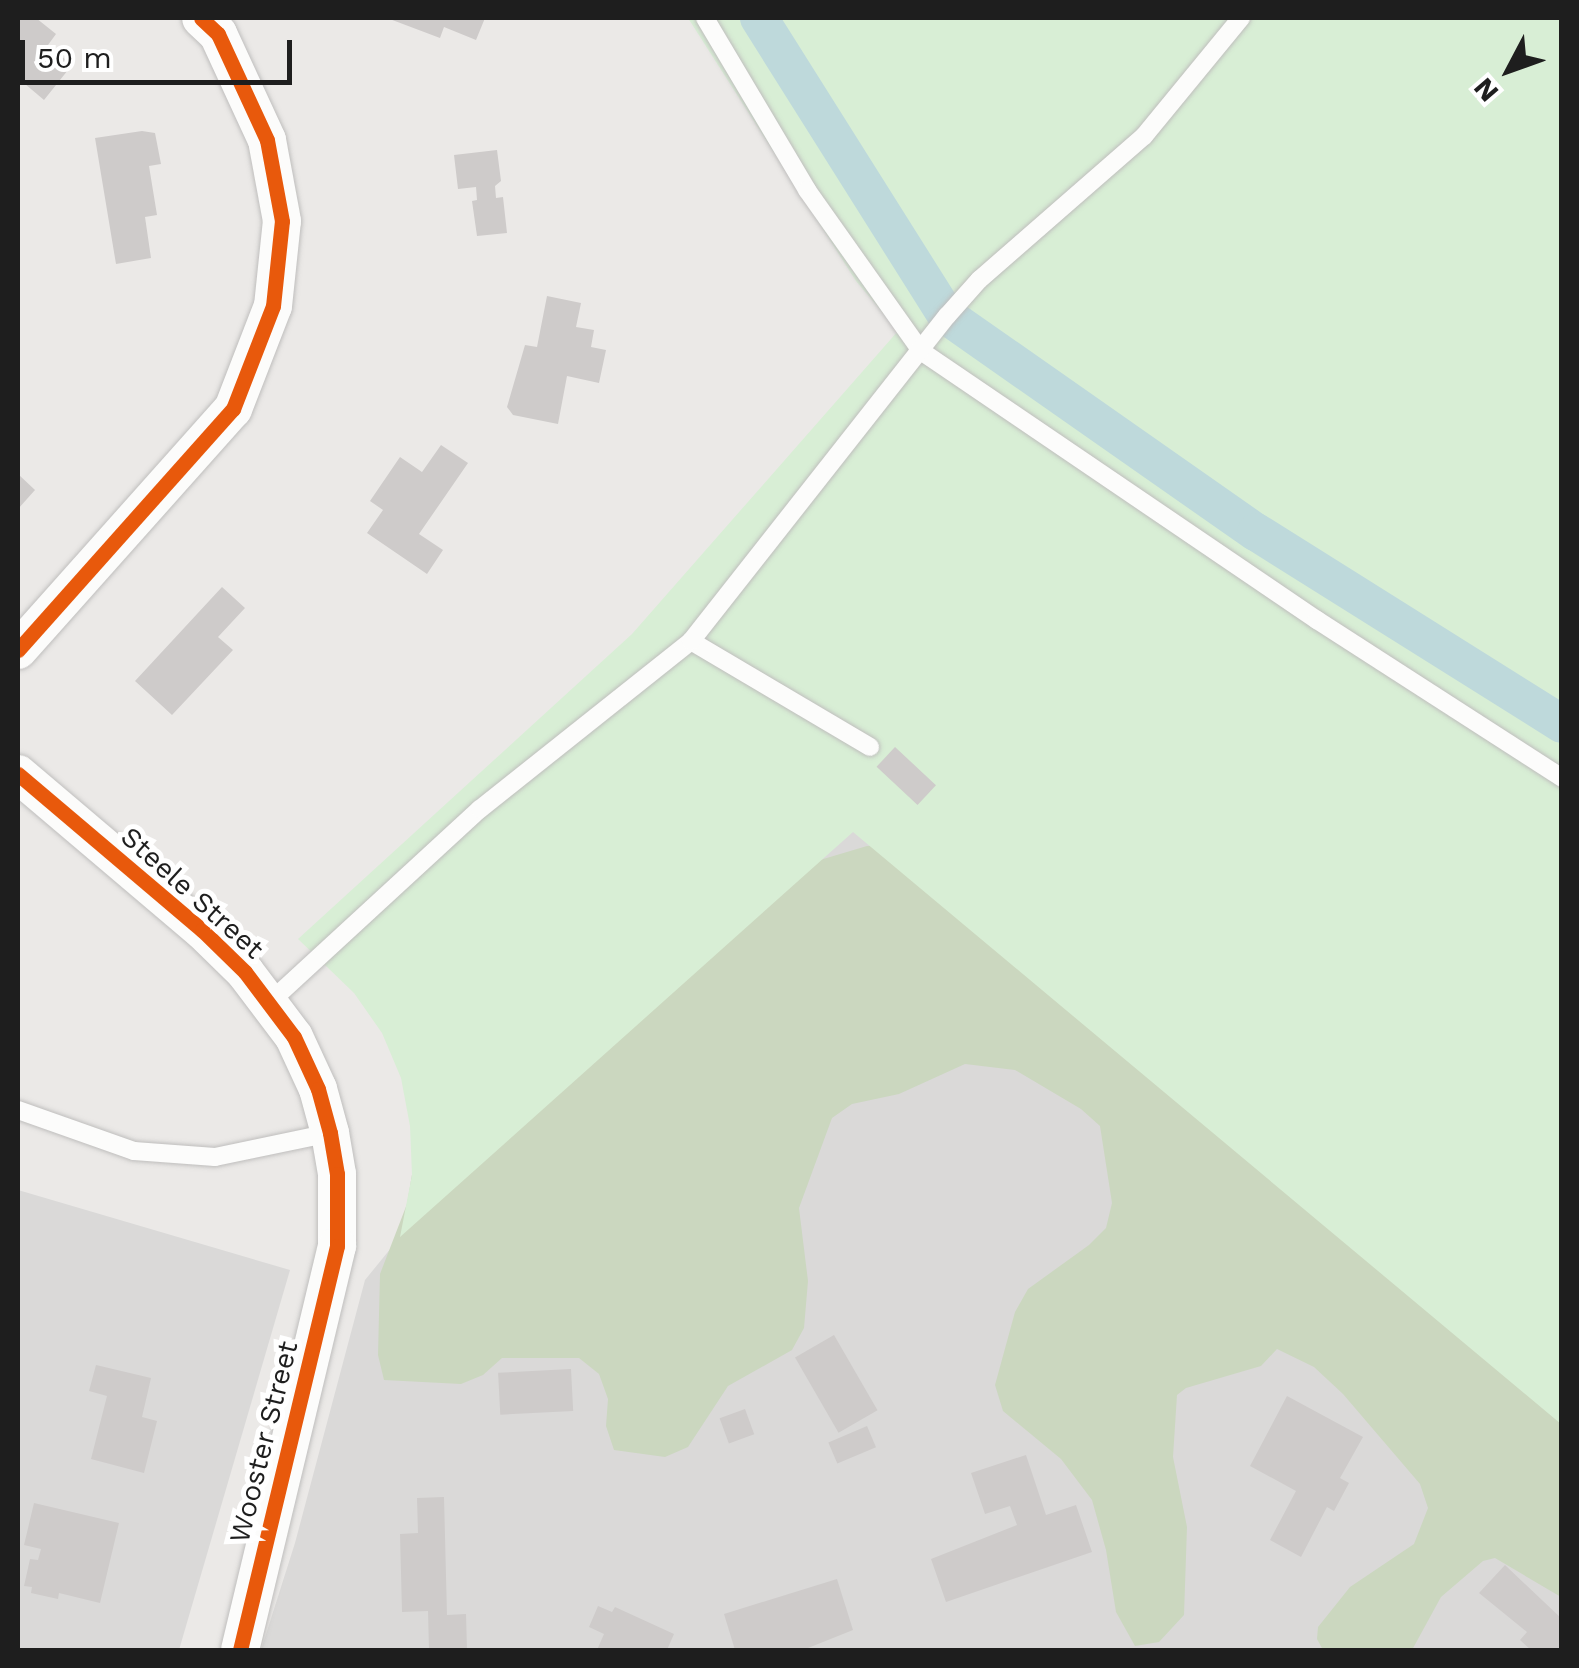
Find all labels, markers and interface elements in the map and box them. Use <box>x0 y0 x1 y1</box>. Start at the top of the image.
scale bar <box>25 20 298 82</box>
north arrow <box>1459 20 1559 120</box>
text: 50 m <box>37 40 112 75</box>
text: N <box>1467 71 1505 109</box>
street label: Steele Street <box>114 820 270 966</box>
street label: Wooster Street <box>223 1337 305 1547</box>

